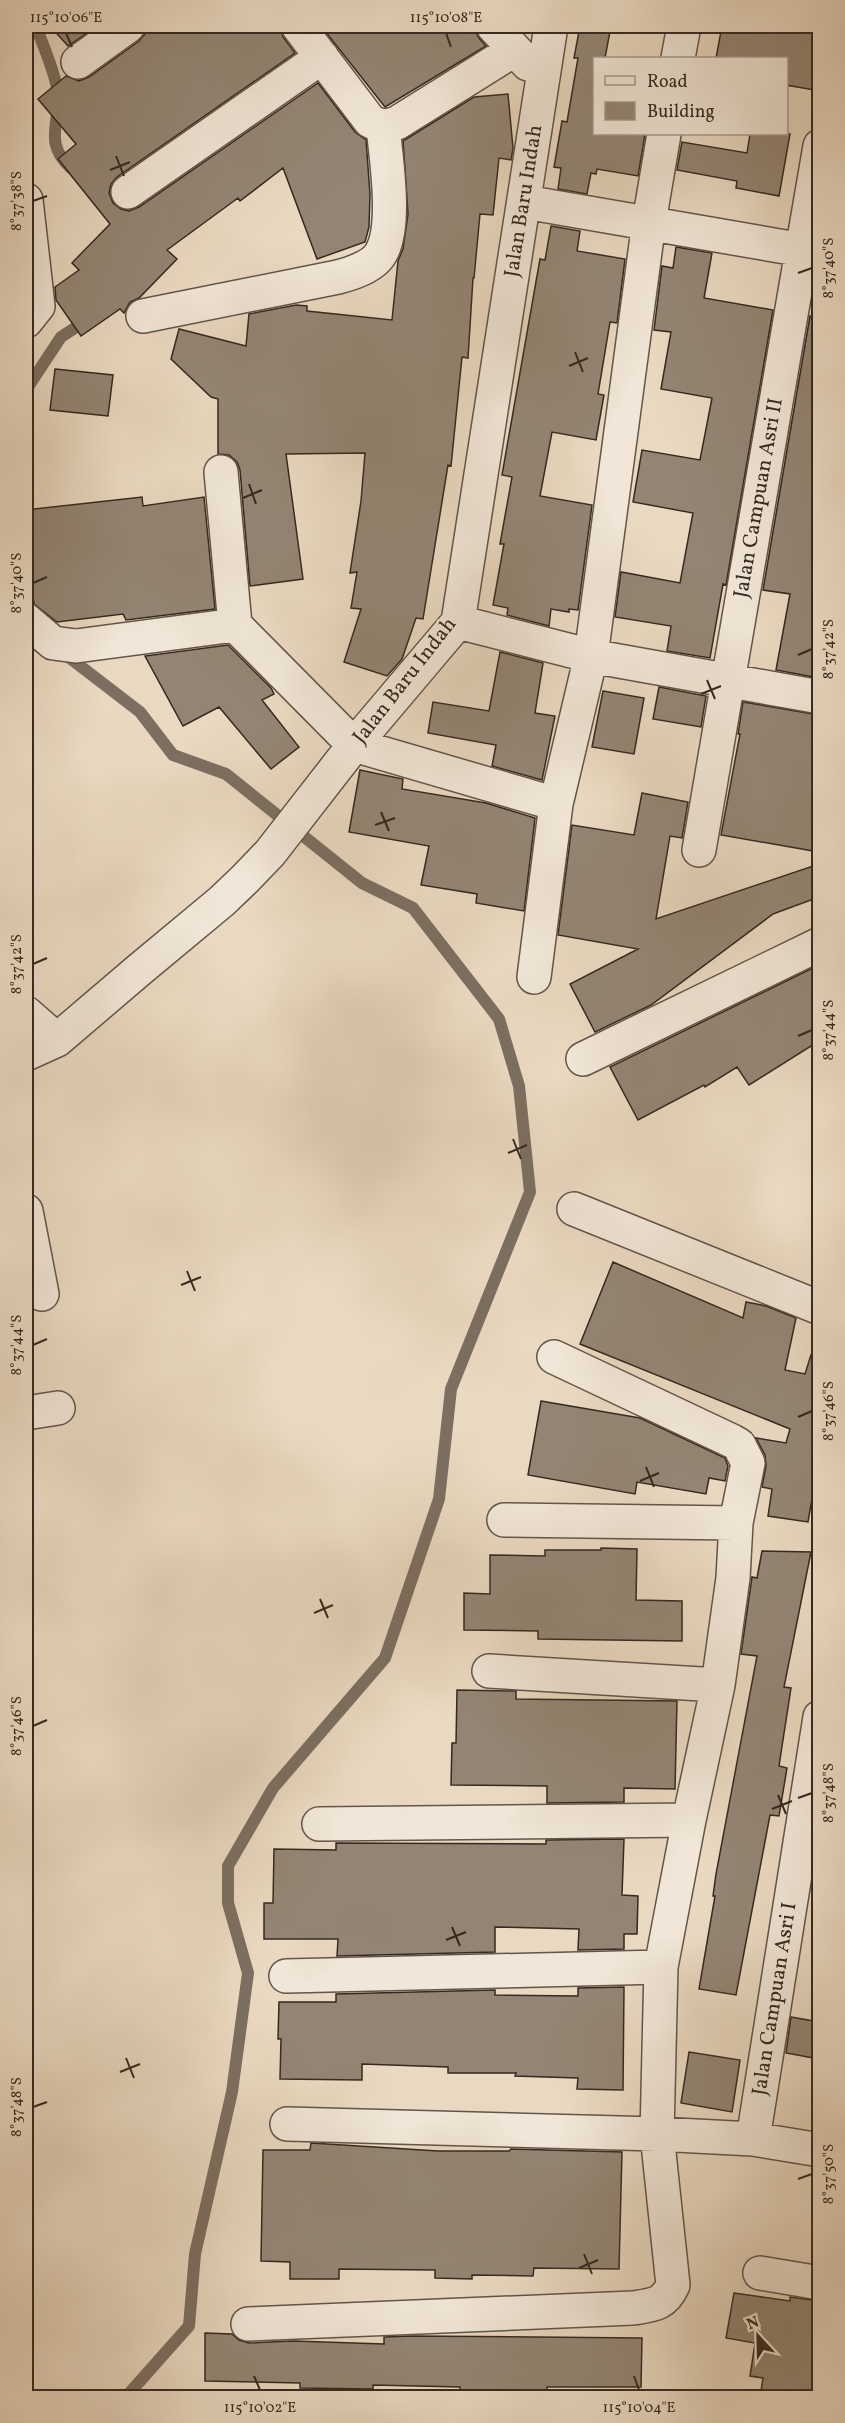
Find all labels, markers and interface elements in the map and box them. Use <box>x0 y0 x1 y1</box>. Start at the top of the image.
text: 115°10'06"E <box>30 8 102 29</box>
text: 115°10'08"E <box>410 8 482 29</box>
legend <box>593 57 788 135</box>
text: Road <box>647 70 688 95</box>
text: Building <box>647 100 715 125</box>
street label: Jalan Baru Indah <box>498 123 550 279</box>
text: 8°37'38"S <box>7 171 28 231</box>
text: 8°37'40"S <box>819 238 840 298</box>
street label: Jalan Campuan Asri II <box>727 396 791 600</box>
text: 8°37'40"S <box>7 553 28 613</box>
street label: Jalan Baru Indah <box>346 611 464 751</box>
text: 8°37'42"S <box>819 619 840 679</box>
text: 8°37'42"S <box>7 934 28 994</box>
text: 8°37'44"S <box>819 999 840 1061</box>
text: 8°37'44"S <box>7 1314 28 1376</box>
text: 8°37'46"S <box>819 1381 840 1441</box>
text: 8°37'46"S <box>7 1696 28 1756</box>
text: 8°37'48"S <box>819 1763 840 1823</box>
street label: Jalan Campuan Asri I <box>745 1900 805 2098</box>
text: 8°37'48"S <box>7 2077 28 2137</box>
text: 8°37'50"S <box>819 2144 840 2204</box>
north arrow <box>728 2306 788 2366</box>
text: N <box>744 2311 763 2336</box>
text: 115°10'02"E <box>224 2398 296 2419</box>
text: 115°10'04"E <box>603 2398 675 2419</box>

